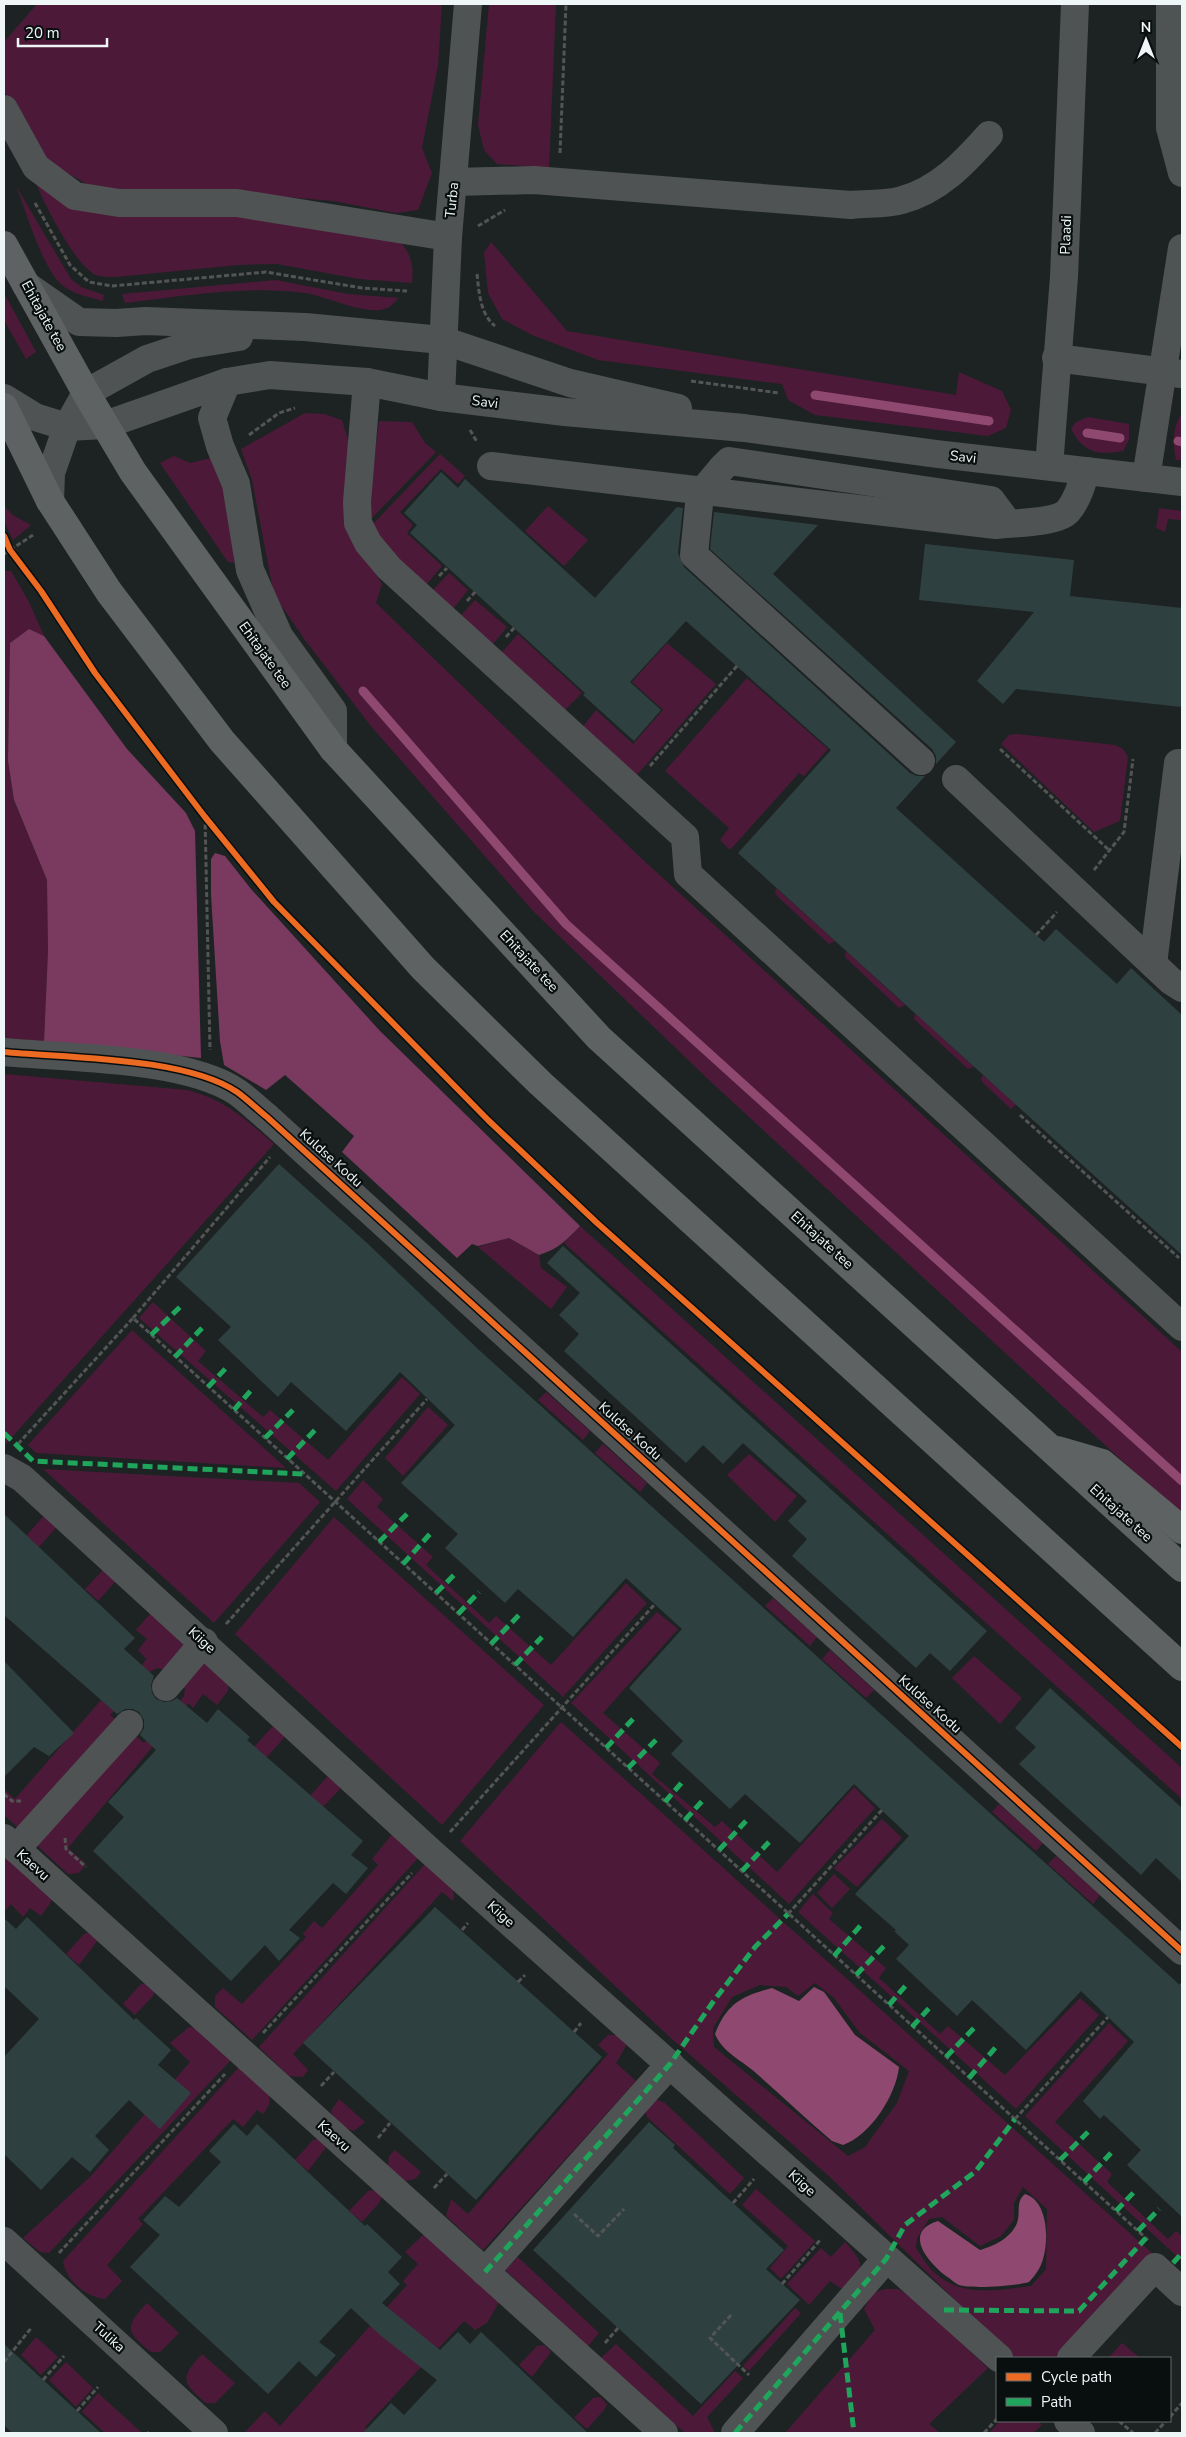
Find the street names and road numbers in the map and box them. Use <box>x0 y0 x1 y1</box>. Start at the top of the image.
street label: Turba <box>441 181 463 219</box>
street label: Plaadi <box>1056 215 1076 255</box>
street label: Ehitajate tee <box>17 277 71 355</box>
street label: Savi <box>471 391 499 413</box>
street label: Savi <box>949 446 977 468</box>
street label: Ehitajate tee <box>234 618 296 692</box>
street label: Ehitajate tee <box>495 926 563 996</box>
street label: Kuldse Kodu <box>295 1125 367 1191</box>
street label: Ehitajate tee <box>787 1207 857 1273</box>
street label: Kuldse Kodu <box>594 1398 666 1464</box>
street label: Ehitajate tee <box>1086 1480 1156 1546</box>
street label: Kiige <box>184 1623 220 1657</box>
street label: Kuldse Kodu <box>894 1671 966 1737</box>
street label: Kaevu <box>12 1845 54 1885</box>
street label: Kiige <box>483 1897 519 1931</box>
street label: Kaevu <box>313 2116 355 2156</box>
street label: Kiige <box>784 2166 820 2200</box>
street label: Tulika <box>89 2318 129 2356</box>

